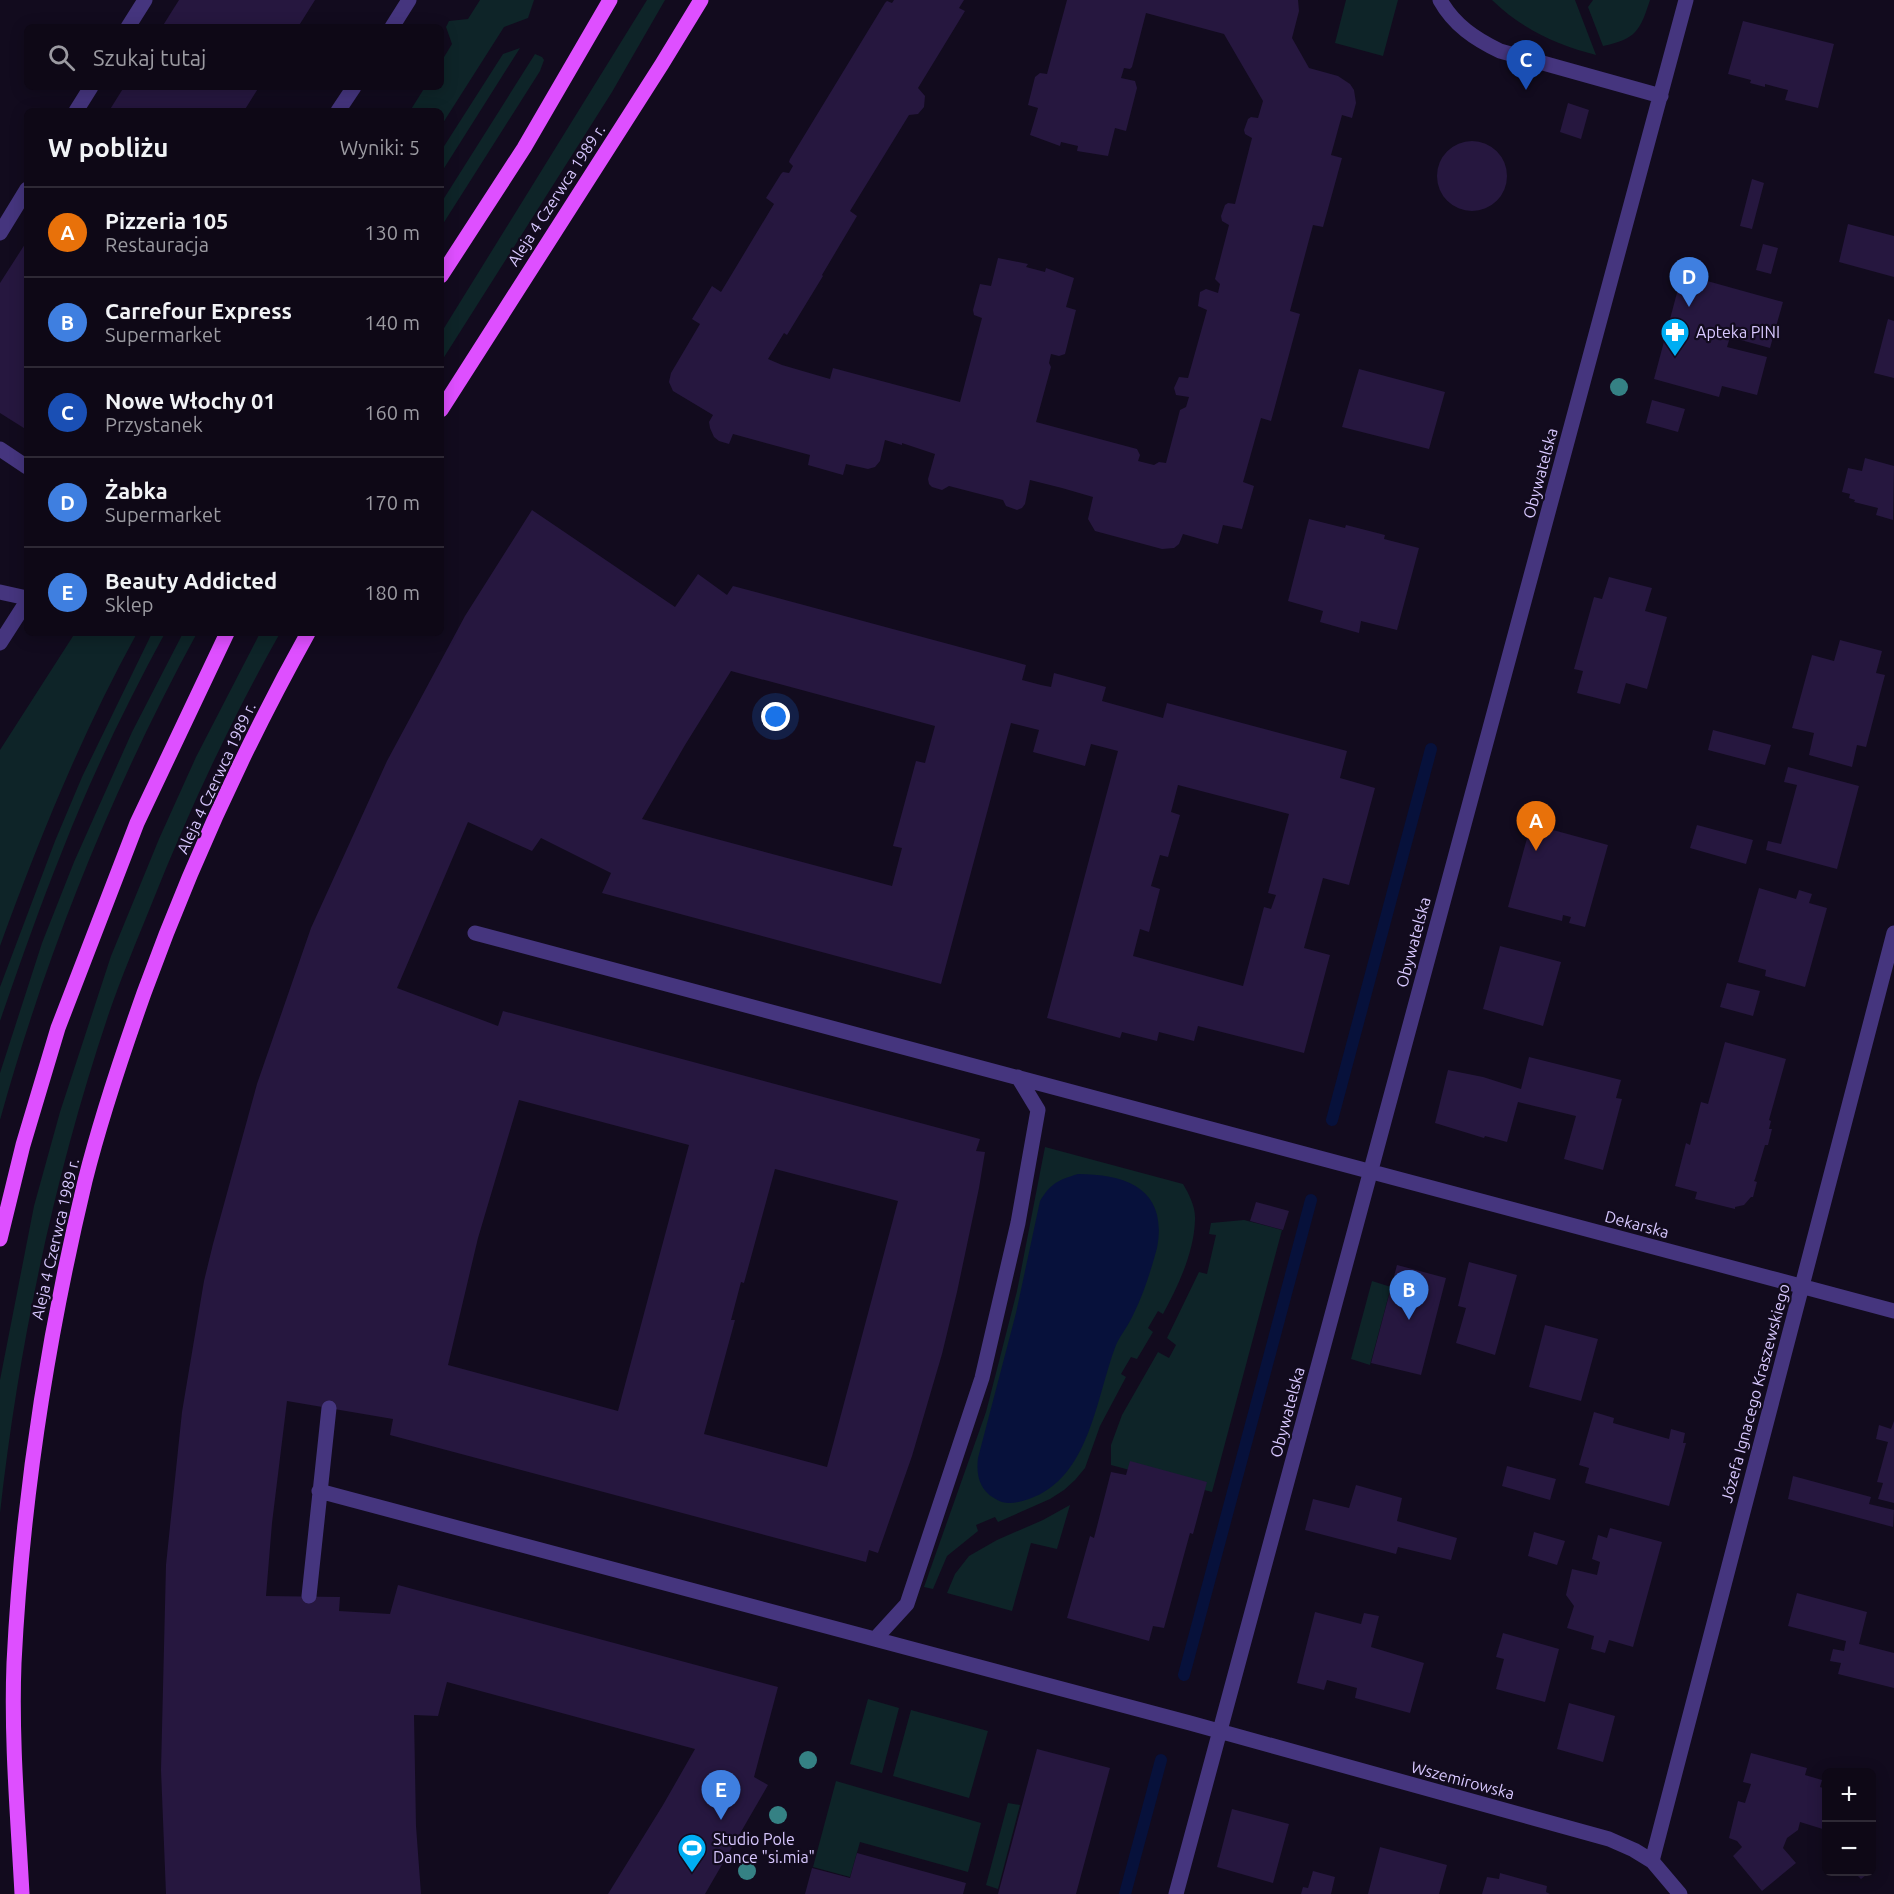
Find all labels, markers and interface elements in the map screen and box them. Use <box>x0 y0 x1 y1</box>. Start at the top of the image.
search box <box>24 24 444 90</box>
pin: C <box>1506 40 1546 90</box>
icon: search <box>45 41 78 74</box>
text: Szukaj tutaj <box>93 45 206 70</box>
street label: Aleja 4 Czerwca 1989 r. <box>504 121 608 269</box>
text: W pobliżu <box>48 133 169 162</box>
text: Wyniki: 5 <box>340 136 420 159</box>
text: Pizzeria 105 <box>105 208 229 233</box>
text: A <box>60 221 75 244</box>
text: 130 m <box>364 221 420 244</box>
text: Restauracja <box>105 233 209 256</box>
pin: D <box>1670 258 1708 307</box>
text: Carrefour Express <box>105 298 292 323</box>
text: B <box>61 311 74 334</box>
text: 140 m <box>364 311 420 334</box>
pharmacy icon: Apteka PINI <box>1659 316 1691 358</box>
text: Supermarket <box>105 323 221 346</box>
place label: Apteka PINI <box>1696 323 1780 341</box>
text: Nowe Włochy 01 <box>105 388 276 413</box>
text: C <box>61 401 74 424</box>
text: 160 m <box>364 401 420 424</box>
text: Przystanek <box>105 413 203 436</box>
street label: Obywatelska <box>1519 426 1561 520</box>
text: Żabka <box>105 478 168 503</box>
text: D <box>60 491 75 514</box>
text: 170 m <box>364 491 420 514</box>
text: Supermarket <box>105 503 221 526</box>
text: Beauty Addicted <box>105 568 277 593</box>
text: E <box>62 581 73 604</box>
text: 180 m <box>364 581 420 604</box>
text: Sklep <box>105 593 154 616</box>
street label: Aleja 4 Czerwca 1989 r. <box>173 699 259 857</box>
your location <box>761 702 790 731</box>
pin: A <box>1516 802 1556 851</box>
street label: Obywatelska <box>1392 895 1434 989</box>
street label: Aleja 4 Czerwca 1989 r. <box>28 1157 82 1321</box>
street label: Dekarska <box>1603 1207 1671 1241</box>
pin: B <box>1390 1270 1428 1320</box>
street label: Józefa Ignacego Kraszewskiego <box>1717 1282 1793 1504</box>
street label: Obywatelska <box>1266 1365 1308 1459</box>
street label: Wszemirowska <box>1409 1758 1517 1802</box>
map controls <box>1822 1768 1876 1876</box>
button: + <box>1822 1768 1876 1822</box>
pin: E <box>702 1770 740 1820</box>
button: − <box>1822 1822 1876 1876</box>
place label: Studio Pole Dance "si.mia" <box>713 1830 815 1866</box>
sports icon: Studio Pole Dance "si.mia" <box>676 1832 708 1874</box>

